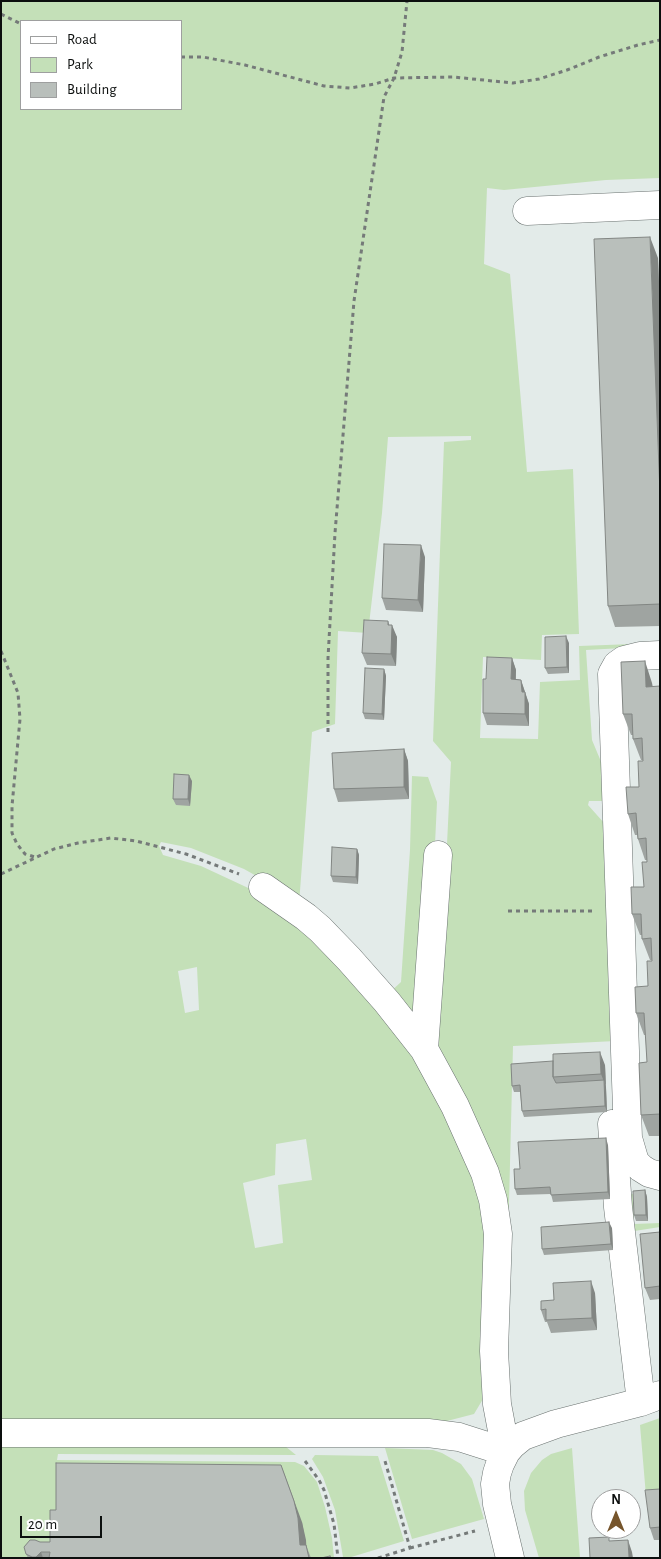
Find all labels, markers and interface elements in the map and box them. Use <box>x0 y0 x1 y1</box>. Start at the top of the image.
legend <box>20 20 182 110</box>
text: Road <box>67 32 97 47</box>
text: Park <box>67 57 93 72</box>
text: Building <box>67 82 117 97</box>
north arrow <box>591 1489 641 1539</box>
text: N <box>611 1493 621 1507</box>
scale bar <box>22 1506 105 1538</box>
text: 20 m <box>28 1517 57 1532</box>

